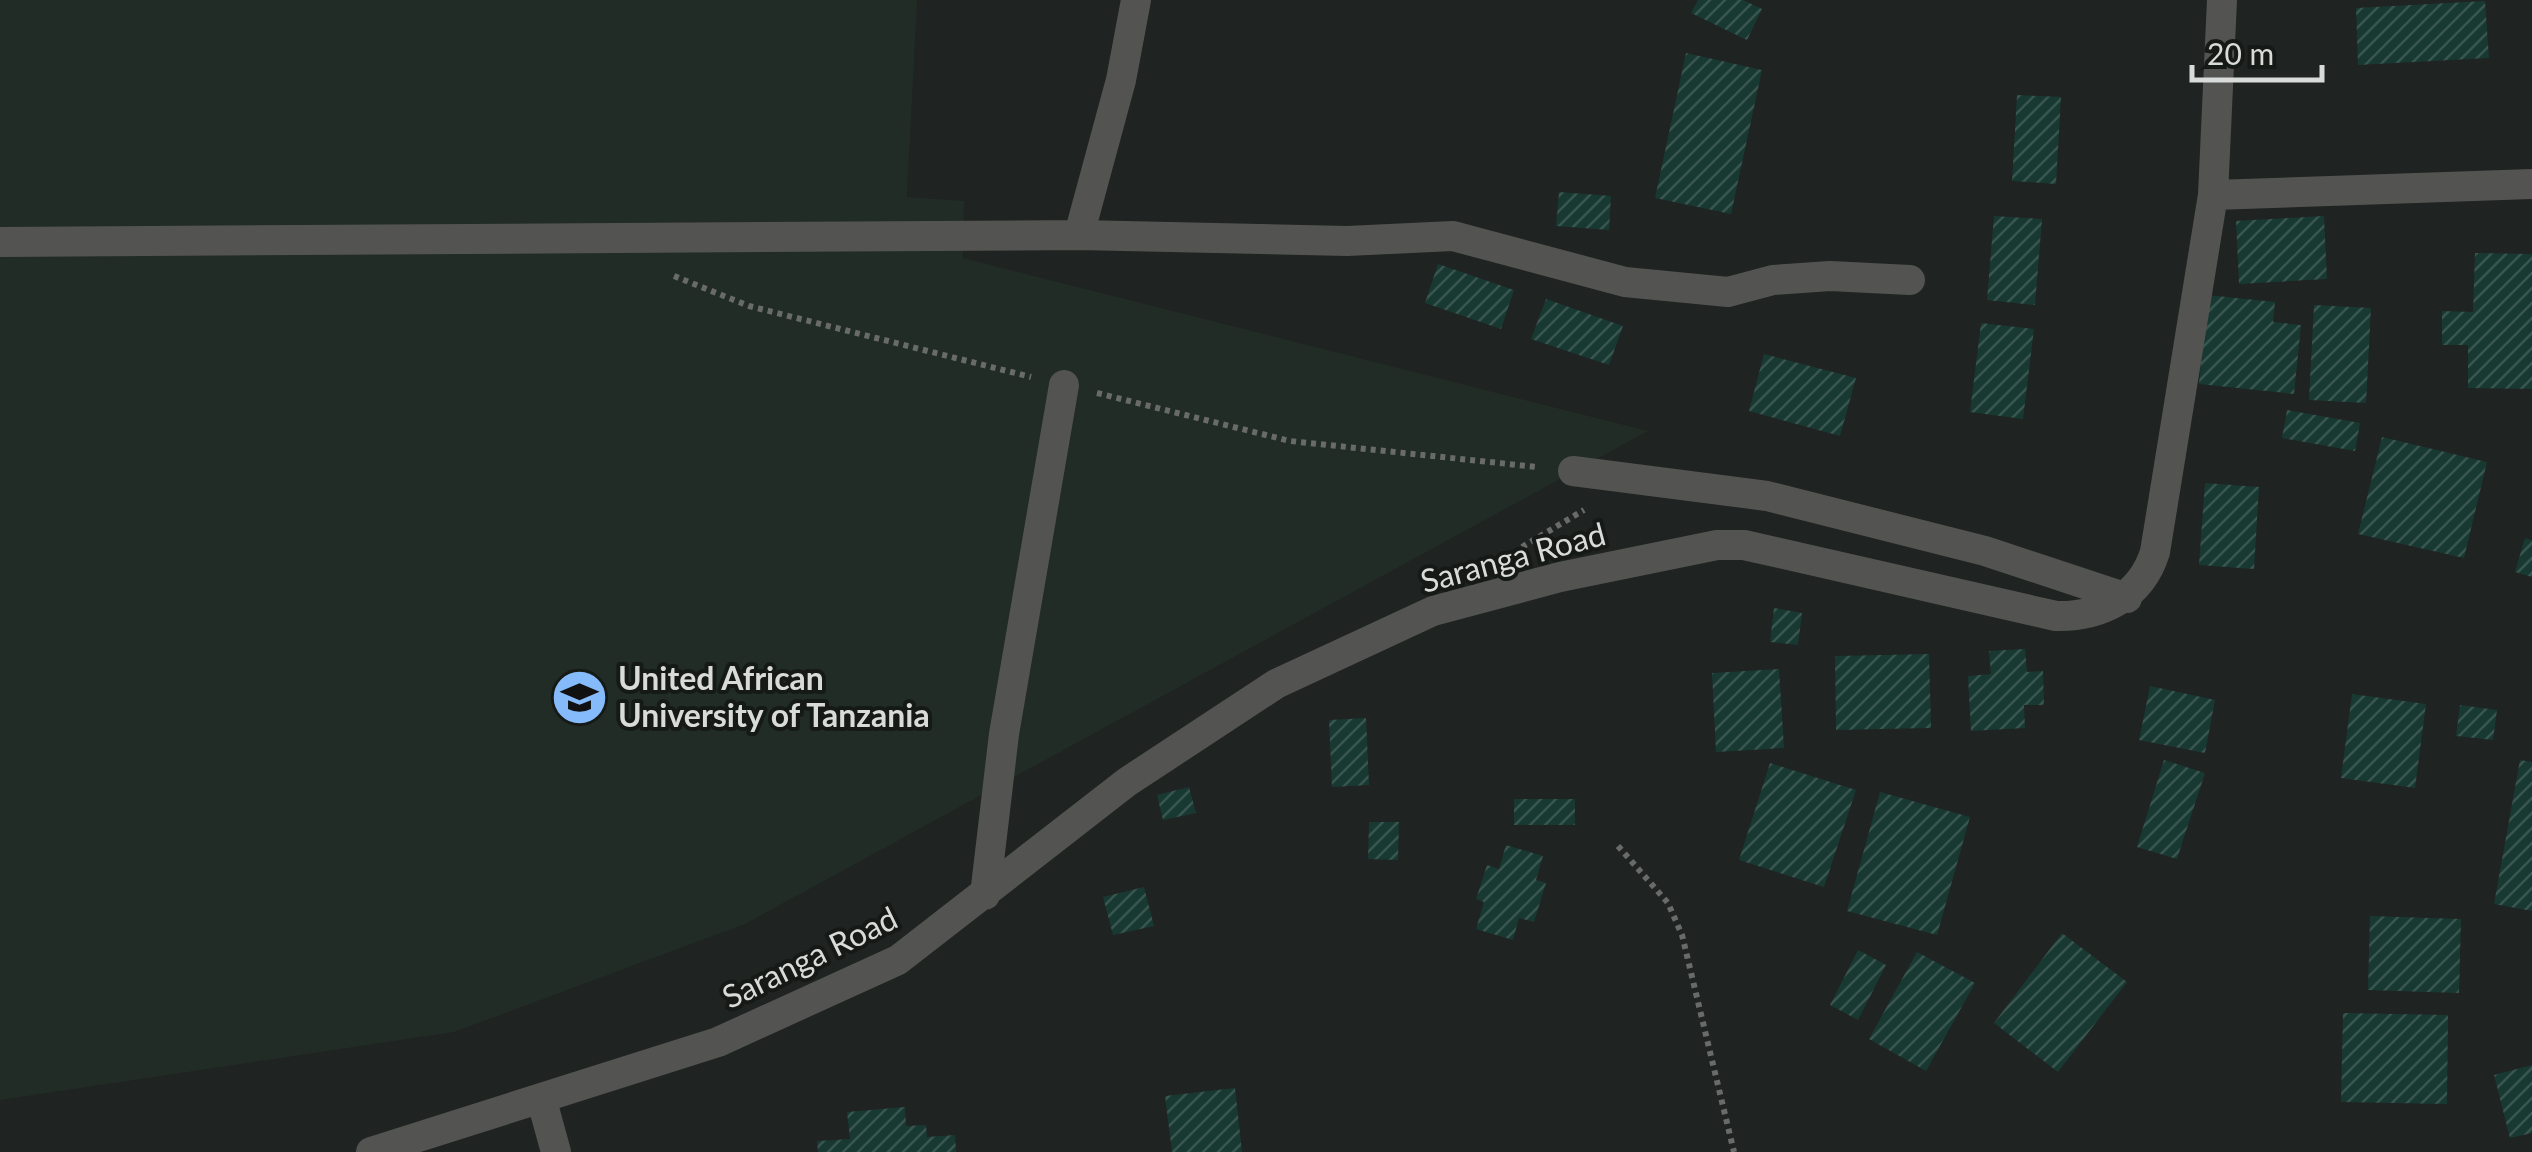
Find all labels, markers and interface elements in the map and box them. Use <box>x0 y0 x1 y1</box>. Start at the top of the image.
scale bar <box>2192 20 2322 82</box>
text: 20 m <box>2207 35 2274 71</box>
street label: Saranga Road <box>1416 513 1609 600</box>
place label: United African University of Tanzania <box>618 658 930 734</box>
school or university icon: United African University of Tanzania <box>549 667 609 727</box>
street label: Saranga Road <box>715 898 903 1016</box>

